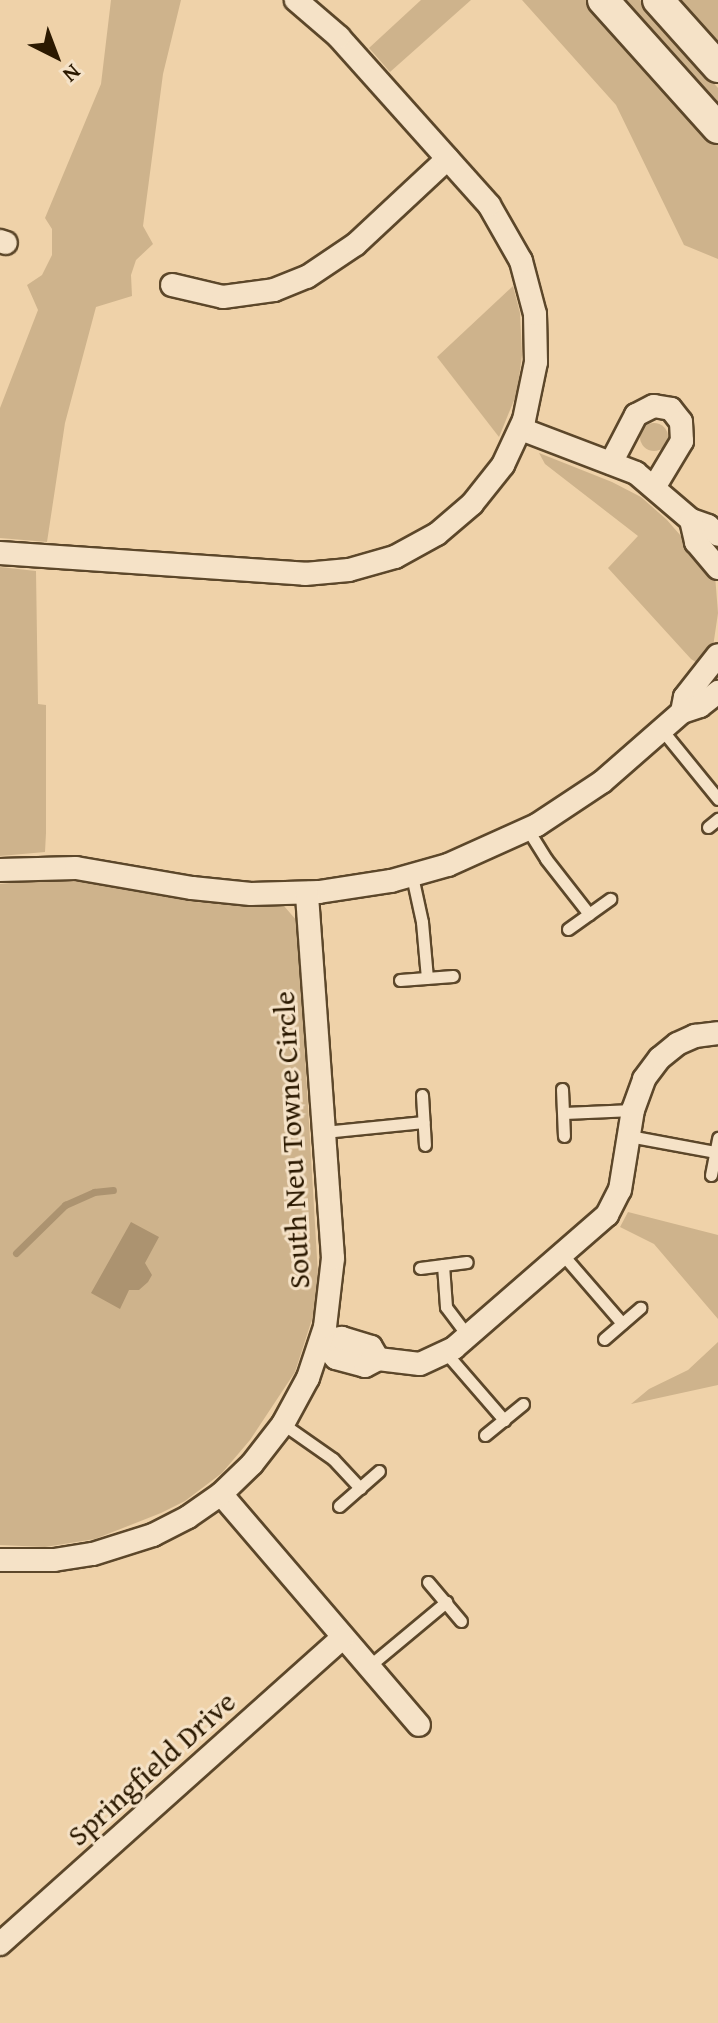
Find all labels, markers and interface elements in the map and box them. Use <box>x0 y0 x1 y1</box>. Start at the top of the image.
north arrow <box>16 16 96 96</box>
text: N <box>56 57 88 91</box>
street label: South Neu Towne Circle <box>265 990 317 1290</box>
street label: Springfield Drive <box>59 1683 243 1853</box>

